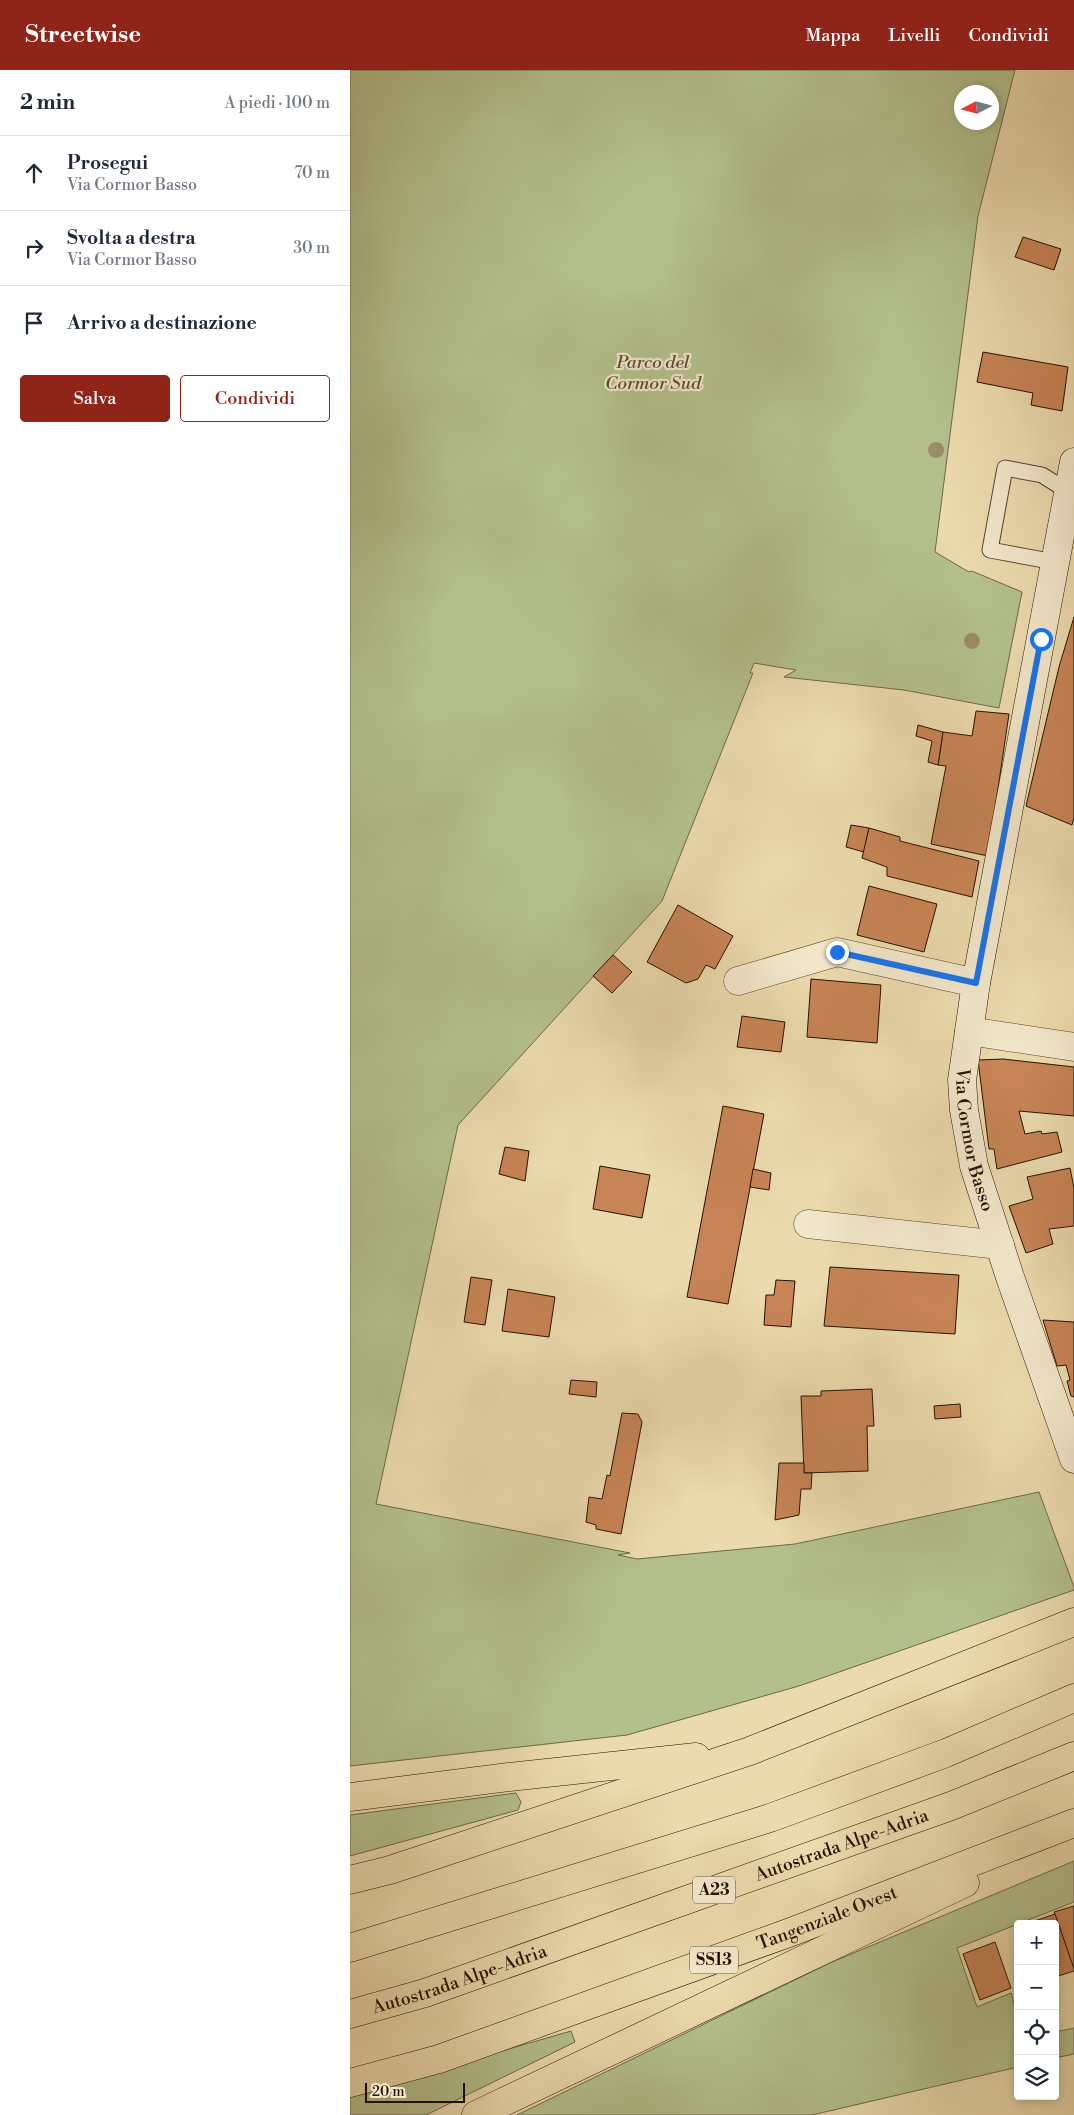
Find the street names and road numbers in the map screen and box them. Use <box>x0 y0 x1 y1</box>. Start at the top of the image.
street label: Via Cormor Basso <box>950 1065 999 1214</box>
street label: Autostrada Alpe-Adria <box>751 1803 932 1887</box>
road number: A23 <box>693 1876 735 1904</box>
street label: Tangenziale Ovest <box>754 1880 901 1955</box>
street label: Autostrada Alpe-Adria <box>369 1939 551 2019</box>
road number: SS13 <box>690 1946 738 1974</box>

